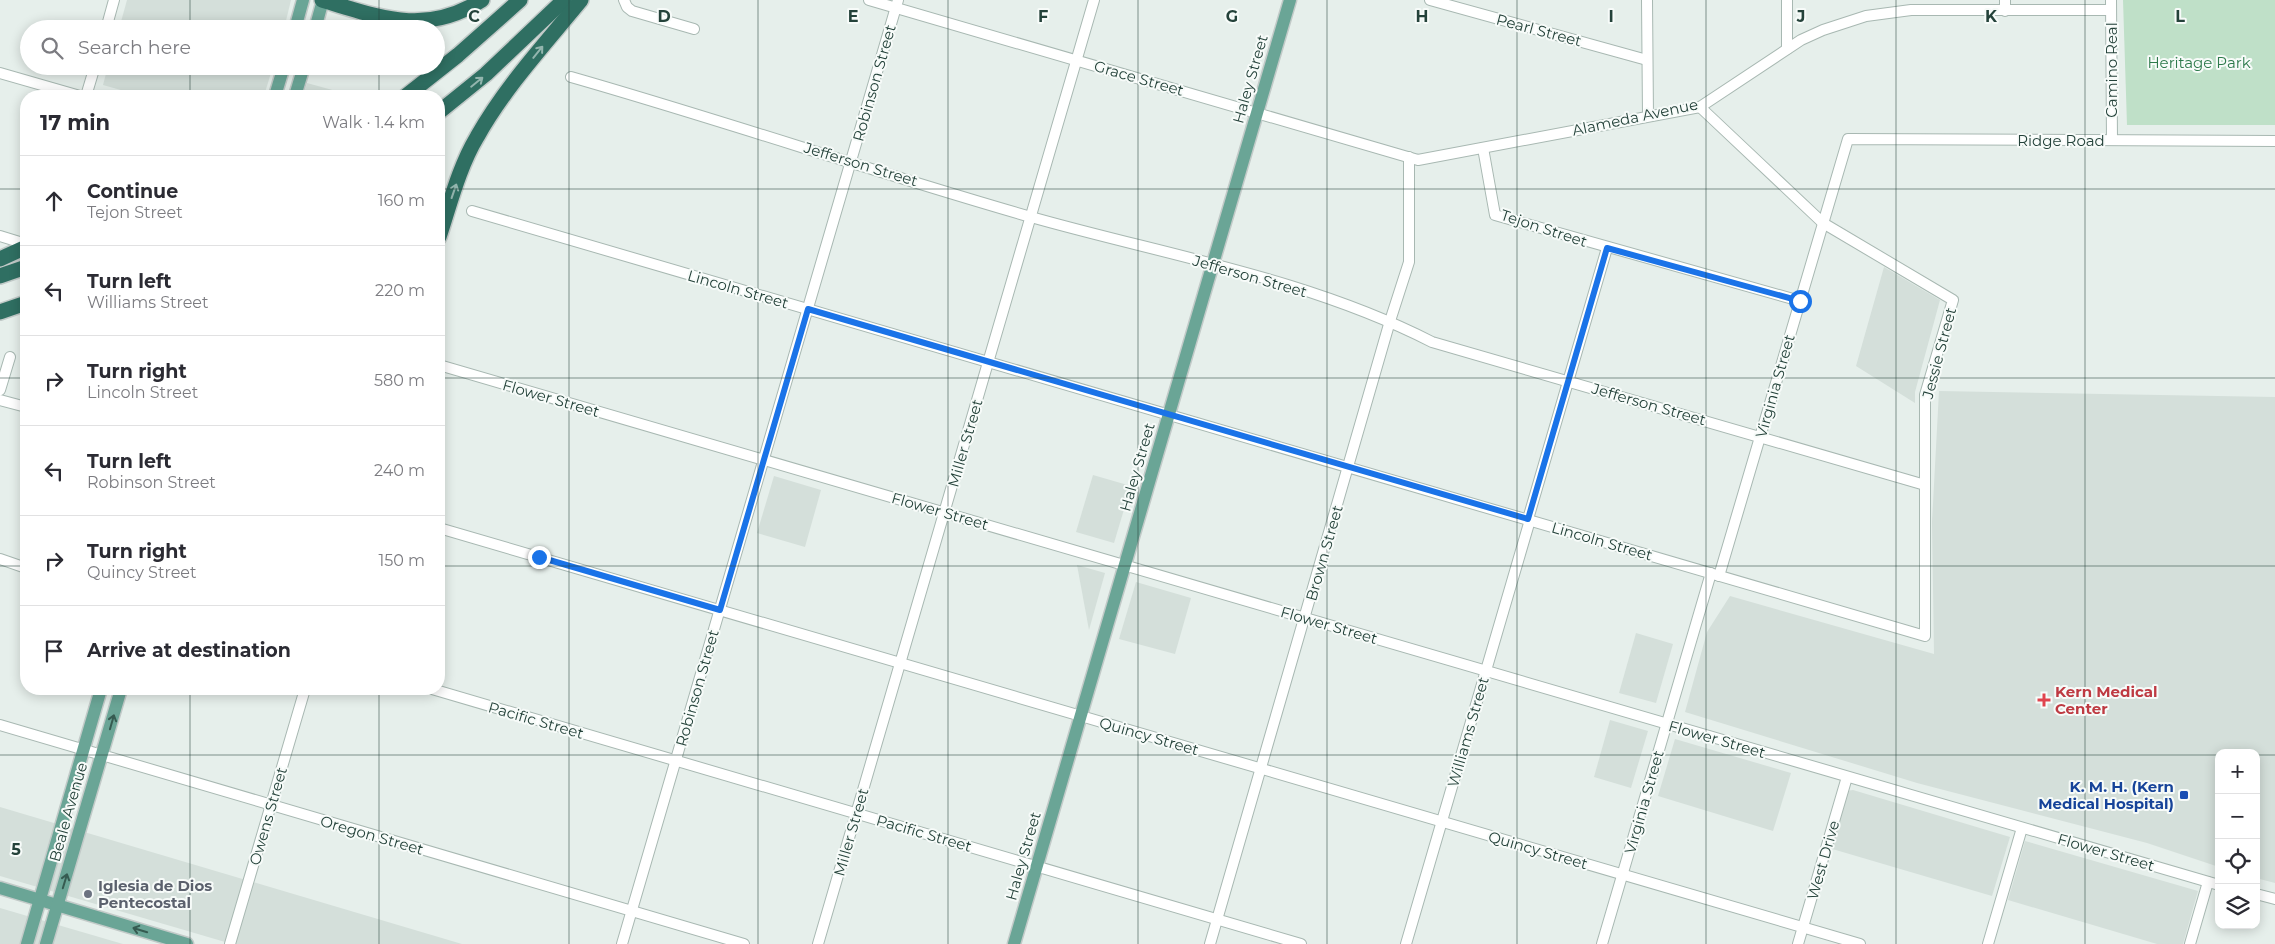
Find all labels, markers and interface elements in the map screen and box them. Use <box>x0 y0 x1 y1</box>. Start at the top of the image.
text: C <box>468 7 480 26</box>
text: D <box>657 7 671 26</box>
text: E <box>848 7 858 26</box>
text: F <box>1038 7 1048 26</box>
text: G <box>1226 7 1238 26</box>
text: H <box>1416 7 1428 26</box>
text: I <box>1608 7 1614 26</box>
text: J <box>1796 7 1805 26</box>
text: K <box>1985 7 1998 26</box>
text: L <box>2175 7 2185 26</box>
street label: Pearl Street <box>1494 10 1584 50</box>
search box <box>20 20 445 75</box>
street label: Robinson Street <box>848 22 900 144</box>
street label: Camino Real <box>2102 22 2121 118</box>
street label: Haley Street <box>1228 32 1272 126</box>
icon: search <box>38 34 66 62</box>
text: Search here <box>78 36 191 59</box>
one-way arrow <box>532 46 543 59</box>
park label: Heritage Park <box>2147 53 2251 72</box>
street label: Grace Street <box>1092 56 1186 100</box>
one-way arrow <box>470 76 483 87</box>
street label: Alameda Avenue <box>1570 94 1700 140</box>
text: 17 min <box>40 110 110 135</box>
text: Walk · 1.4 km <box>322 113 425 132</box>
street label: Ridge Road <box>2017 131 2105 150</box>
street label: Jefferson Street <box>801 137 920 190</box>
text: Continue <box>87 180 178 203</box>
one-way arrow <box>450 183 460 199</box>
icon: ahead <box>40 187 68 215</box>
text: 160 m <box>378 191 425 210</box>
text: Tejon Street <box>87 203 183 222</box>
street label: Tejon Street <box>1498 205 1590 251</box>
street label: Jefferson Street <box>1190 250 1309 301</box>
street label: Lincoln Street <box>685 266 791 312</box>
text: Turn left <box>87 270 172 293</box>
icon: left <box>40 277 68 305</box>
text: 220 m <box>375 281 425 300</box>
route start <box>1789 290 1812 313</box>
text: Williams Street <box>87 293 209 312</box>
street label: Jessie Street <box>1917 305 1960 402</box>
street label: Virginia Street <box>1751 332 1799 440</box>
text: Turn right <box>87 360 187 383</box>
icon: right <box>40 367 68 395</box>
text: 580 m <box>374 371 425 390</box>
street label: Flower Street <box>500 375 602 421</box>
street label: Jefferson Street <box>1589 378 1708 429</box>
text: Lincoln Street <box>87 383 198 402</box>
street label: Miller Street <box>943 397 987 489</box>
street label: Haley Street <box>1115 420 1159 514</box>
text: Turn left <box>87 450 172 473</box>
icon: left <box>40 457 68 485</box>
text: 240 m <box>374 461 425 480</box>
text: Robinson Street <box>87 473 216 492</box>
street label: Flower Street <box>889 488 991 534</box>
street label: Brown Street <box>1301 503 1347 603</box>
street label: Lincoln Street <box>1549 518 1655 564</box>
text: Turn right <box>87 540 187 563</box>
route end <box>528 546 551 569</box>
icon: right <box>40 547 68 575</box>
text: 150 m <box>378 551 425 570</box>
text: Quincy Street <box>87 563 196 582</box>
street label: Flower Street <box>1278 602 1380 648</box>
street label: Robinson Street <box>671 627 723 749</box>
icon: arrive <box>40 637 68 665</box>
text: Arrive at destination <box>87 639 291 662</box>
street label: Williams Street <box>1443 675 1493 789</box>
place label: Kern Medical Center <box>2055 682 2158 718</box>
marker: Kern Medical Center <box>2037 693 2051 707</box>
street label: Pacific Street <box>486 697 586 743</box>
street label: Quincy Street <box>1097 713 1201 759</box>
one-way arrow <box>107 714 117 730</box>
street label: Flower Street <box>1666 716 1768 762</box>
street label: Virginia Street <box>1620 748 1668 856</box>
map controls <box>2215 749 2260 929</box>
button: + <box>2215 749 2260 794</box>
street label: Beale Avenue <box>45 760 91 864</box>
street label: Owens Street <box>245 765 291 867</box>
place label: K. M. H. (Kern Medical Hospital) <box>2038 777 2174 813</box>
street label: Miller Street <box>829 786 873 878</box>
marker: K. M. H. (Kern Medical Hospital) <box>2178 789 2190 801</box>
button: − <box>2215 794 2260 839</box>
street label: Haley Street <box>1001 809 1045 903</box>
street label: Pacific Street <box>874 810 974 856</box>
street label: Oregon Street <box>318 811 426 859</box>
street label: West Drive <box>1803 818 1843 902</box>
street label: Quincy Street <box>1486 827 1590 873</box>
street label: Flower Street <box>2055 829 2157 875</box>
button: locate <box>2215 839 2260 884</box>
text: 5 <box>11 840 21 859</box>
one-way arrow <box>60 873 70 889</box>
place label: Iglesia de Dios Pentecostal <box>98 876 212 912</box>
button: layers <box>2215 884 2260 929</box>
marker: Iglesia de Dios Pentecostal <box>82 888 94 900</box>
one-way arrow <box>133 924 149 934</box>

